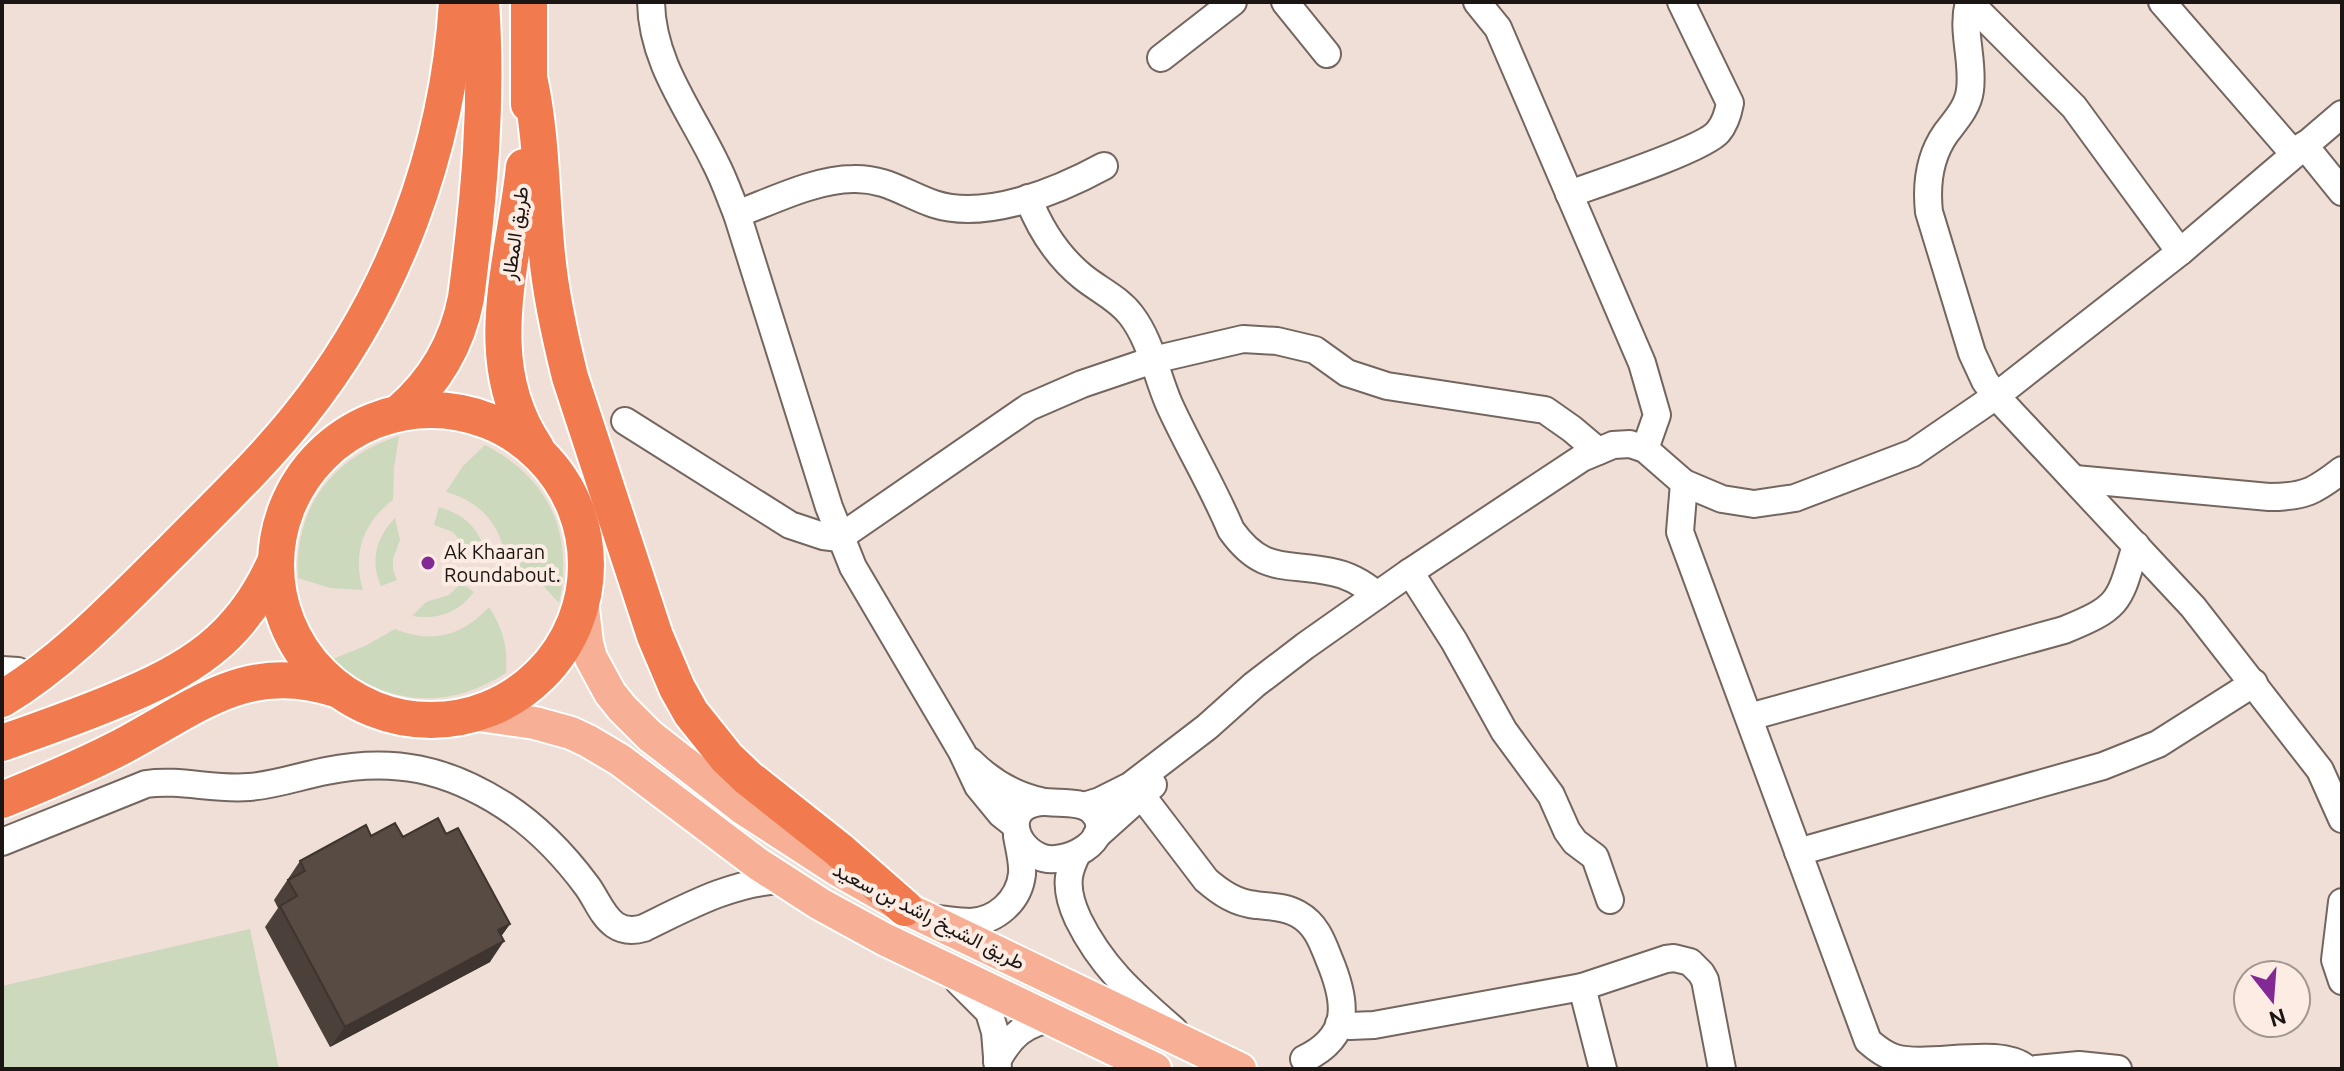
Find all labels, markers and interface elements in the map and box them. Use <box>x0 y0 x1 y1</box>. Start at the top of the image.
street label: طريق المطار <box>496 185 534 283</box>
place label: Ak Khaaran Roundabout. <box>444 540 561 586</box>
marker: Ak Khaaran Roundabout. <box>419 554 437 572</box>
street label: طريق الشيخ راشد بن سعيد <box>828 857 1029 977</box>
north arrow <box>2232 959 2312 1039</box>
text: N <box>2266 1004 2290 1033</box>

